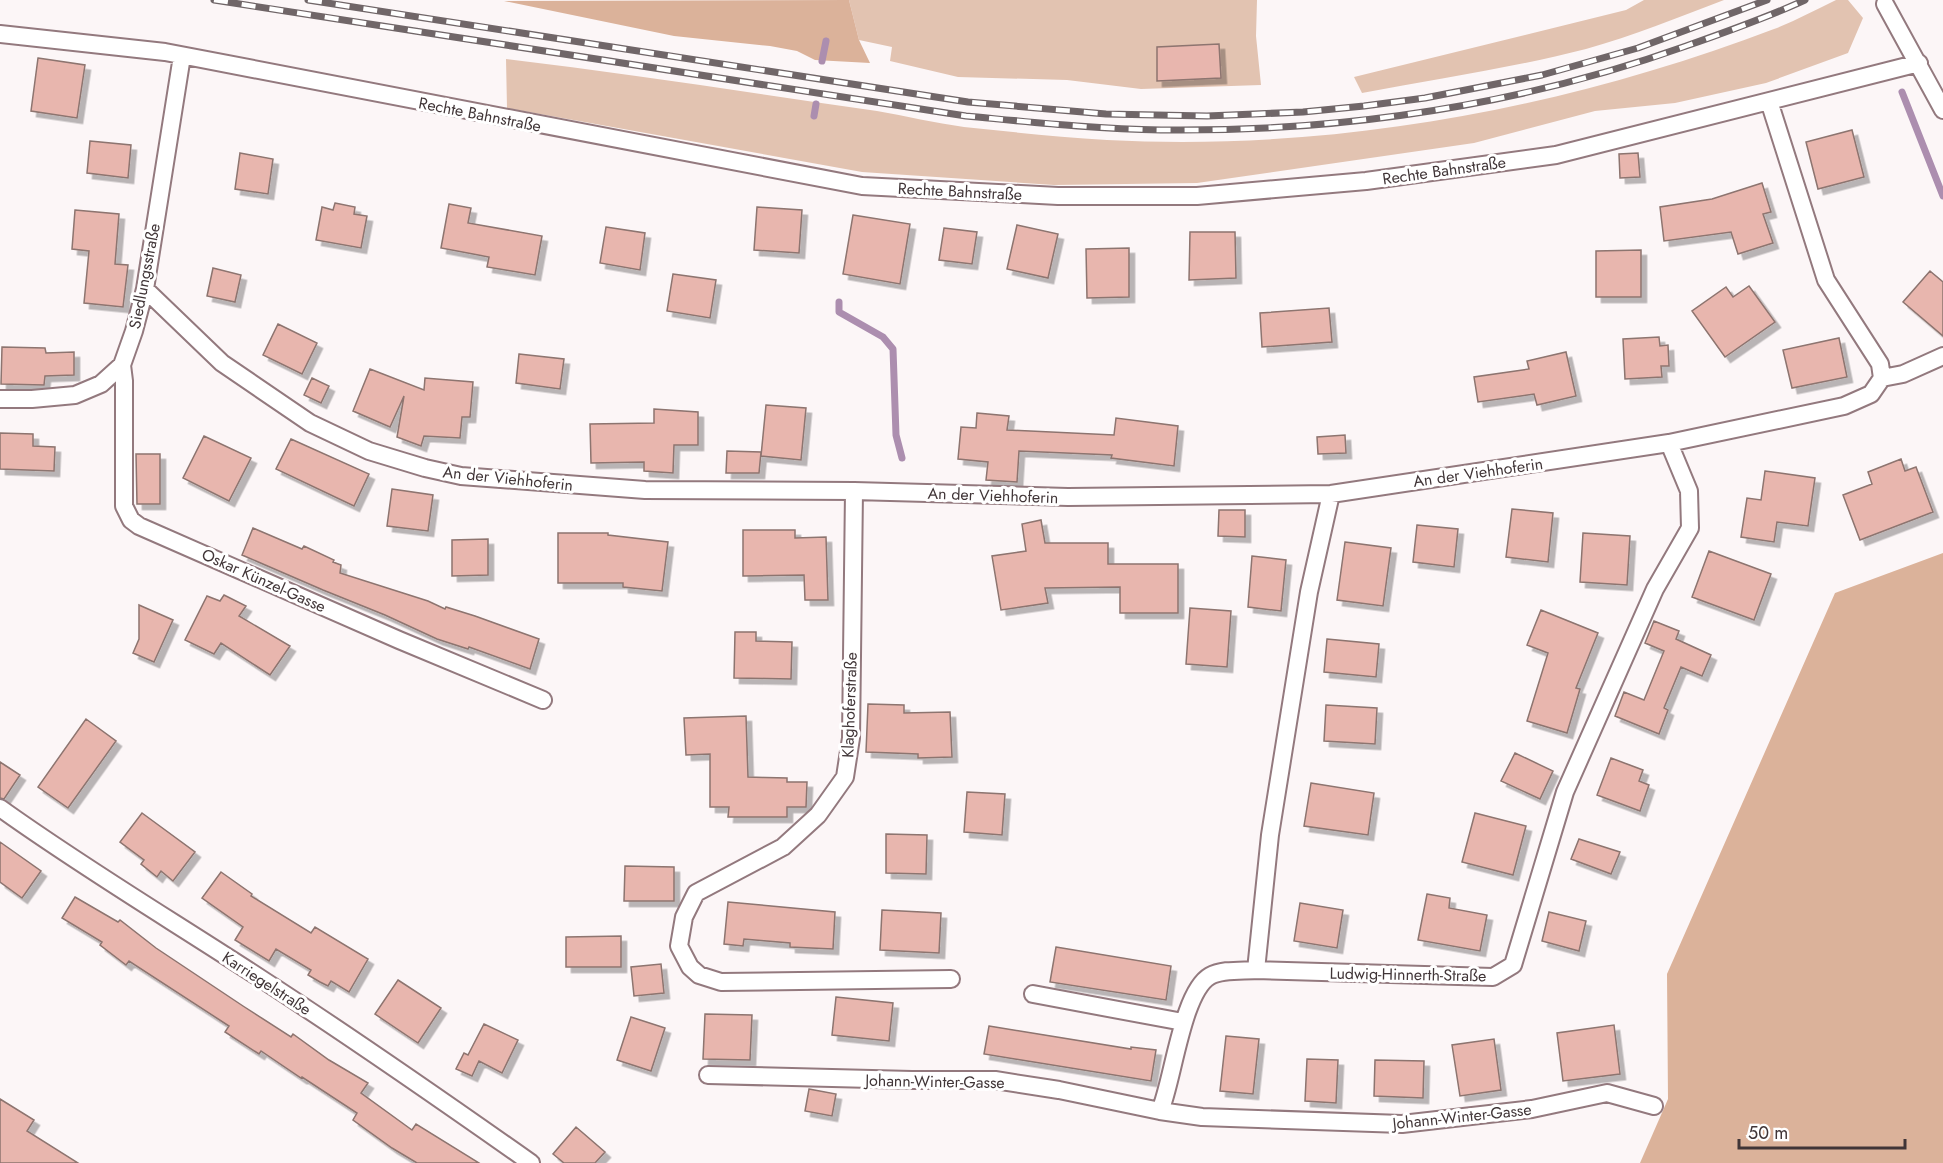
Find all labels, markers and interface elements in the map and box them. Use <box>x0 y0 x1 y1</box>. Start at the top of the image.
street label: Rechte Bahnstraße <box>417 91 543 138</box>
street label: Rechte Bahnstraße <box>1381 150 1507 191</box>
street label: Rechte Bahnstraße <box>897 177 1023 206</box>
street label: Siedlungsstraße <box>123 221 166 331</box>
street label: An der Viehhoferin <box>1412 452 1544 493</box>
street label: An der Viehhoferin <box>442 460 574 497</box>
street label: An der Viehhoferin <box>927 482 1059 509</box>
street label: Oskar Künzel-Gasse <box>198 543 329 618</box>
street label: Klaghoferstraße <box>836 652 863 758</box>
street label: Karriegelstraße <box>218 946 316 1021</box>
street label: Ludwig-Hinnerth-Straße <box>1329 962 1487 987</box>
street label: Johann-Winter-Gasse <box>863 1069 1005 1094</box>
street label: Johann-Winter-Gasse <box>1390 1098 1533 1135</box>
scale bar <box>1739 1112 1906 1150</box>
text: 50 m <box>1748 1120 1788 1146</box>

